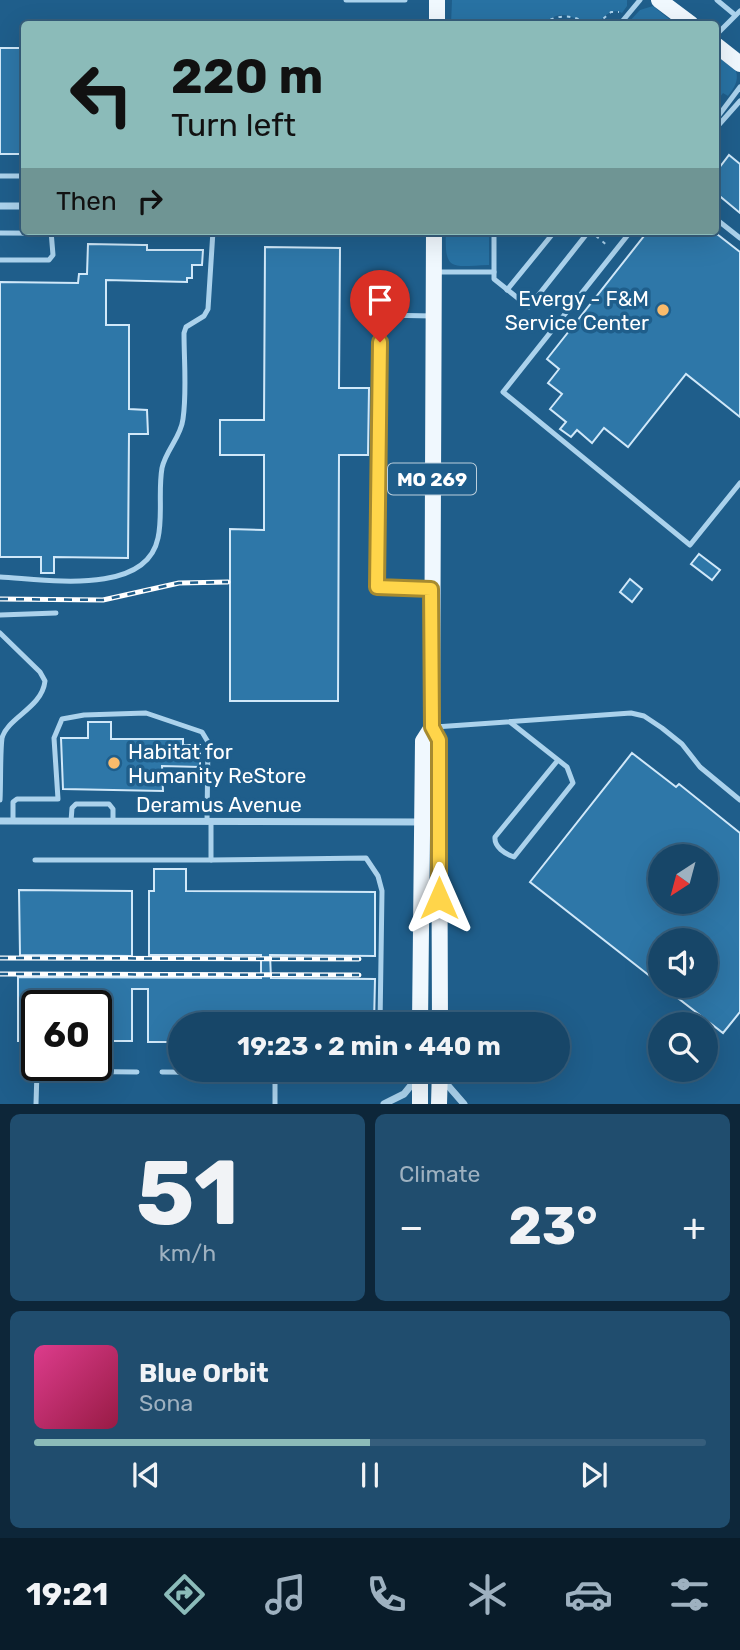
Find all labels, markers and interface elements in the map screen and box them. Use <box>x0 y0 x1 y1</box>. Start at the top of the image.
text: 220 m <box>171 47 323 105</box>
icon: left <box>56 49 147 140</box>
text: Turn left <box>171 106 296 144</box>
icon: right <box>131 182 169 220</box>
text: Then <box>56 186 117 217</box>
pin <box>350 270 410 342</box>
icon: arrive <box>361 281 399 319</box>
place label: Evergy - F&M Service Center <box>505 286 649 335</box>
marker: Evergy - F&M Service Center <box>655 302 671 318</box>
road number: MO 269 <box>388 464 476 494</box>
place label: Habitat for Humanity ReStore <box>128 739 306 788</box>
marker: Habitat for Humanity ReStore <box>106 755 122 771</box>
street label: Deramus Avenue <box>136 792 302 817</box>
north arrow <box>648 844 718 914</box>
map controls <box>648 844 718 1082</box>
position arrow <box>402 861 476 935</box>
button: sound <box>648 928 718 998</box>
speed limit sign: 60 <box>21 990 112 1081</box>
button: search <box>648 1012 718 1082</box>
text: 19:23 · 2 min · 440 m <box>237 1031 501 1062</box>
text: 51 <box>136 1139 239 1247</box>
text: Climate <box>399 1160 480 1188</box>
text: 23° <box>508 1195 598 1257</box>
text: − <box>399 1204 424 1250</box>
text: + <box>682 1204 706 1250</box>
text: km/h <box>159 1239 216 1267</box>
text: Blue Orbit <box>139 1358 269 1389</box>
text: Sona <box>139 1389 193 1417</box>
icon: previous <box>127 1456 165 1494</box>
icon: pause <box>351 1456 389 1494</box>
icon: next <box>575 1456 613 1494</box>
icon: directions <box>160 1570 209 1619</box>
icon: music <box>261 1570 310 1619</box>
icon: phone <box>362 1570 411 1619</box>
icon: climate <box>463 1570 512 1619</box>
icon: car <box>564 1570 613 1619</box>
icon: filters <box>665 1570 714 1619</box>
text: 19:21 <box>26 1575 108 1613</box>

